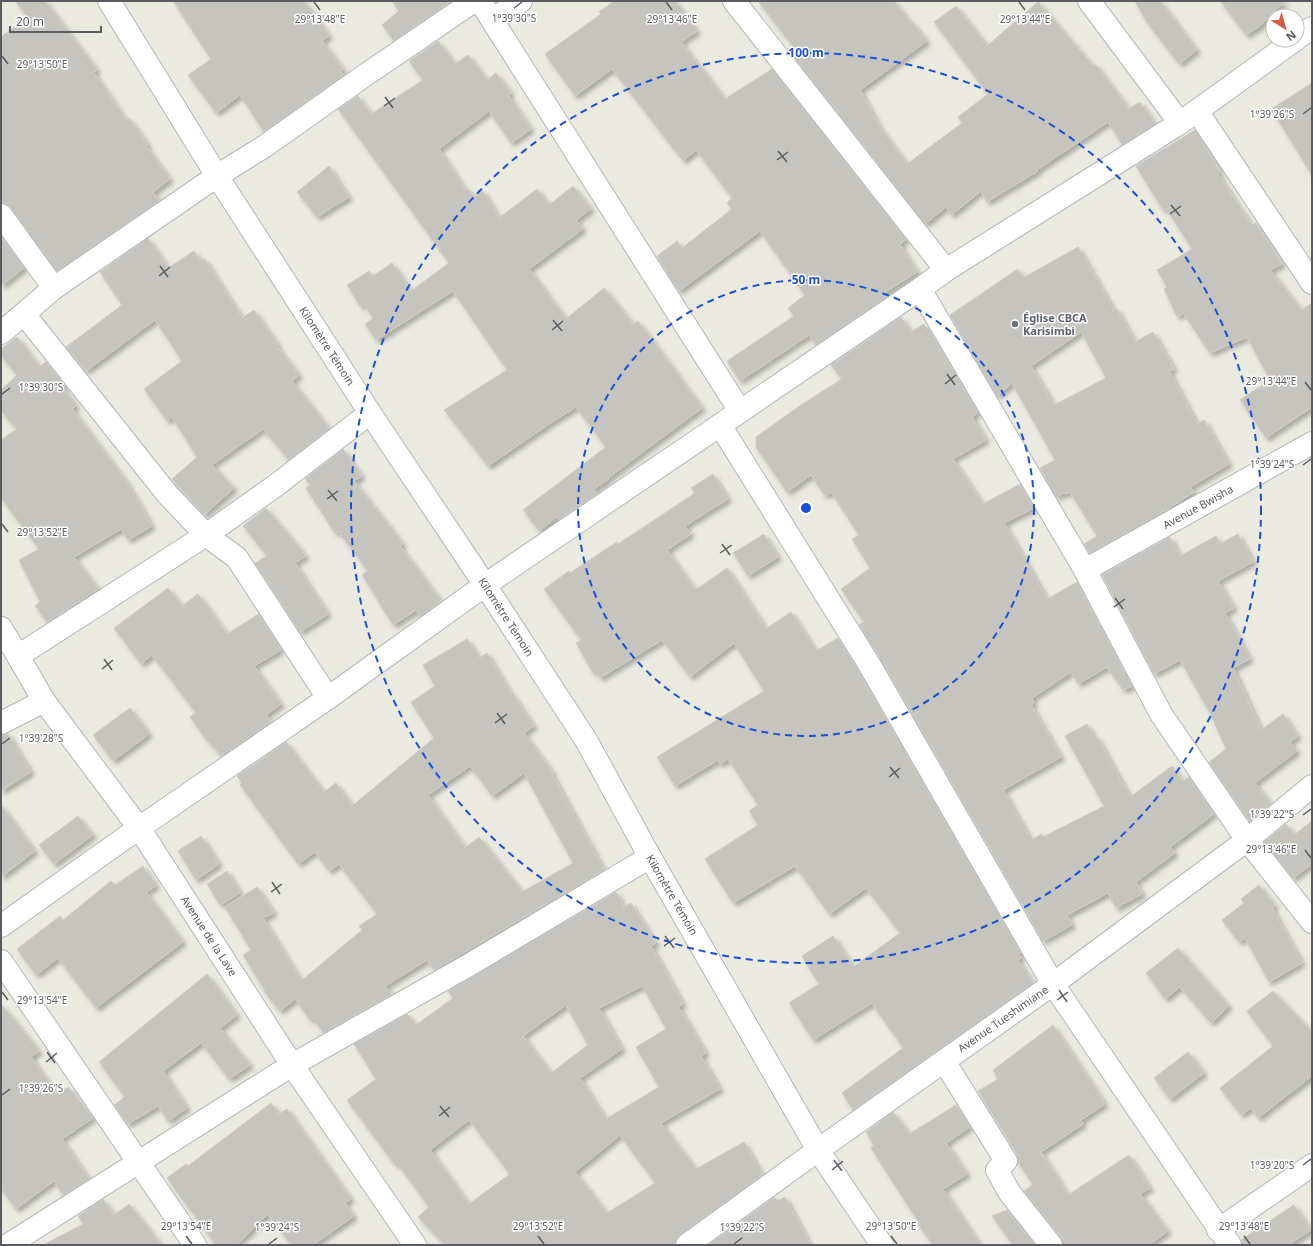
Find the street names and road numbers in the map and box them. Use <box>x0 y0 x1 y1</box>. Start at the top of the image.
street label: Kilomètre Témoin <box>296 303 359 388</box>
street label: Avenue Bwisha <box>1160 481 1236 532</box>
street label: Kilomètre Témoin <box>475 574 538 659</box>
street label: Kilomètre Témoin <box>643 852 702 938</box>
street label: Avenue de la Lave <box>178 893 241 979</box>
street label: Avenue Tueshimiane <box>954 982 1051 1055</box>

